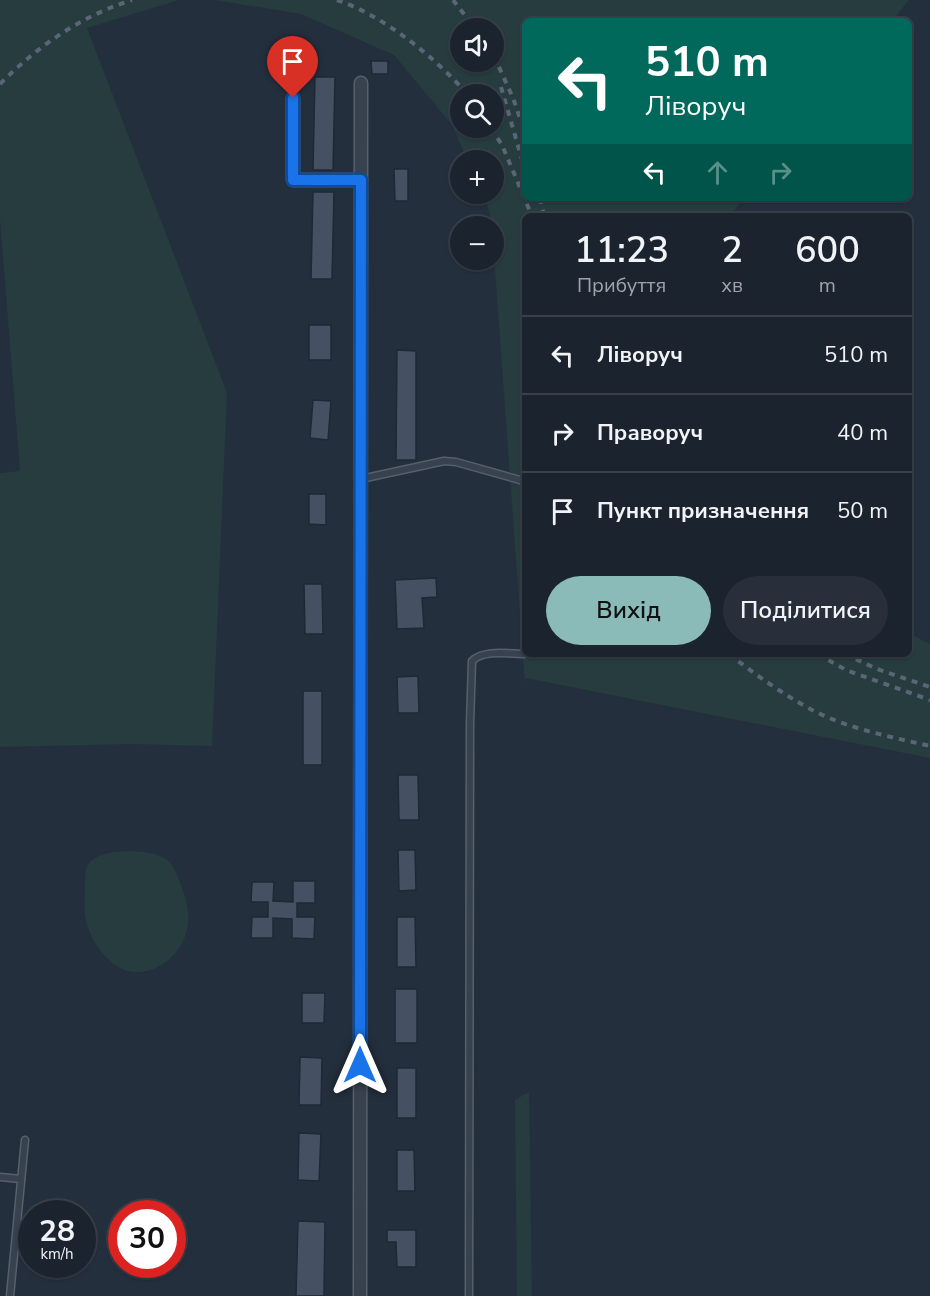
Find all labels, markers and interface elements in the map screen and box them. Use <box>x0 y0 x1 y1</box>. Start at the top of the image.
map controls <box>450 18 504 270</box>
button: sound <box>450 18 504 72</box>
text: 510 m <box>645 34 769 91</box>
pin <box>267 36 318 98</box>
icon: left <box>546 42 624 120</box>
icon: arrive <box>276 45 309 78</box>
button: search <box>450 84 504 138</box>
text: Ліворуч <box>645 88 746 125</box>
button: + <box>450 150 504 204</box>
icon: left <box>638 156 671 189</box>
icon: ahead <box>701 156 734 189</box>
icon: right <box>764 156 797 189</box>
button: − <box>450 216 504 270</box>
text: 11:23 <box>574 226 669 275</box>
text: 2 <box>721 226 743 275</box>
text: 600 <box>795 226 860 275</box>
text: Прибуття <box>577 272 666 299</box>
text: хв <box>721 272 743 299</box>
text: m <box>819 272 836 299</box>
icon: left <box>546 339 579 372</box>
text: Ліворуч <box>597 340 683 370</box>
text: 510 m <box>824 340 888 370</box>
icon: right <box>546 417 579 450</box>
text: Праворуч <box>597 418 703 448</box>
text: 40 m <box>837 418 888 448</box>
icon: arrive <box>546 495 579 528</box>
text: Пункт призначення <box>597 496 809 526</box>
text: 50 m <box>837 496 888 526</box>
button: Вихід <box>546 576 711 645</box>
button: Поділитися <box>723 576 888 645</box>
position arrow <box>328 1033 392 1097</box>
speed limit sign: 30 <box>108 1200 186 1278</box>
text: 28 <box>39 1211 75 1252</box>
text: km/h <box>40 1244 74 1264</box>

